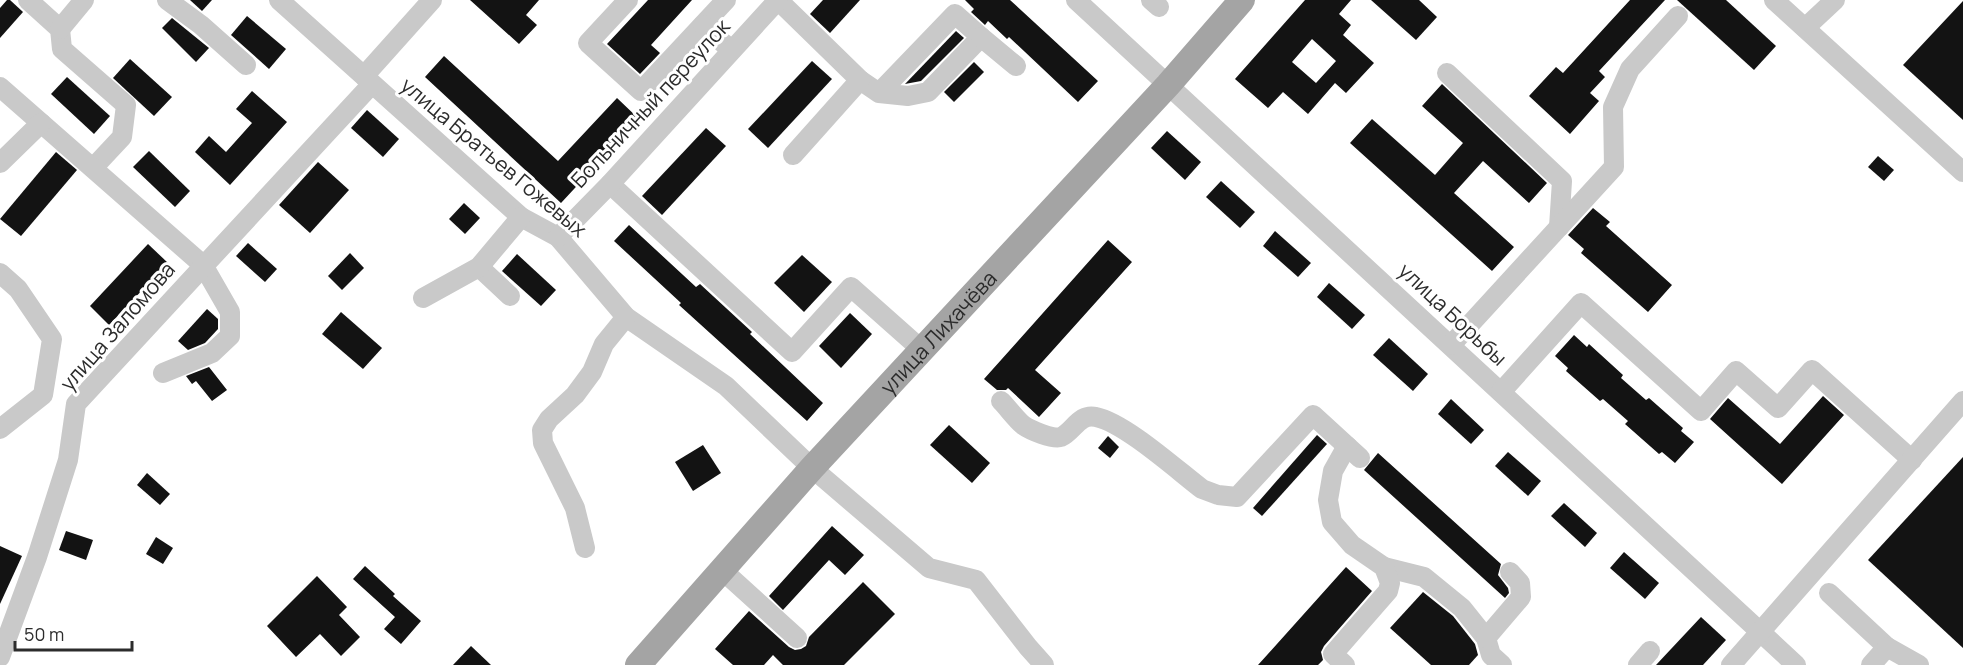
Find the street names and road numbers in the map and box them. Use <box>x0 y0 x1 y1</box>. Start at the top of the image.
street label: Больничный переулок <box>564 12 736 193</box>
street label: улица Братьев Гожевых <box>395 71 593 243</box>
street label: улица Заломова <box>53 256 181 396</box>
street label: улица Борьбы <box>1393 256 1513 372</box>
street label: улица Лихачёва <box>874 265 1003 400</box>

